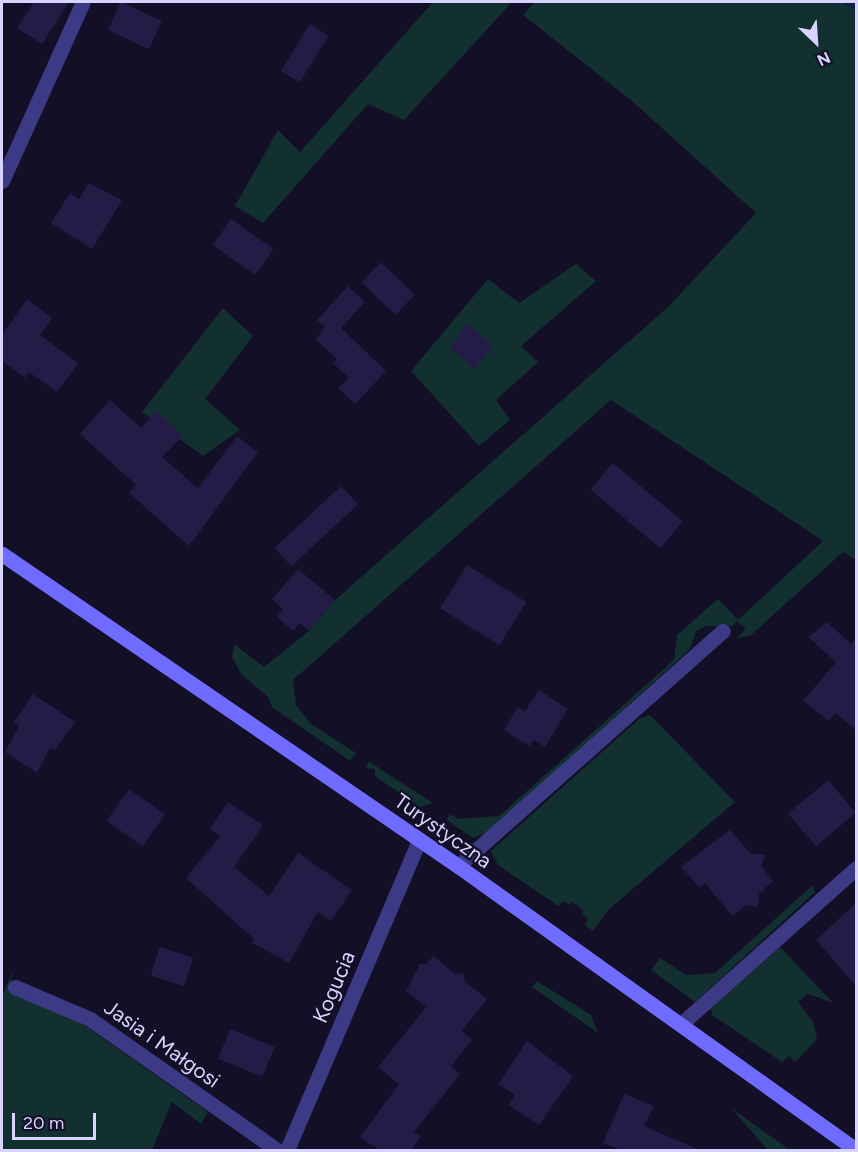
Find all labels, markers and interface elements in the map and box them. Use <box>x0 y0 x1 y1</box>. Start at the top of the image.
north arrow <box>786 12 846 72</box>
text: N <box>814 48 833 70</box>
street label: Turystyczna <box>389 788 497 874</box>
street label: Kogucia <box>308 947 360 1027</box>
street label: Jasia i Małgosi <box>99 995 225 1093</box>
scale bar <box>15 1101 99 1139</box>
text: 20 m <box>23 1112 64 1134</box>

